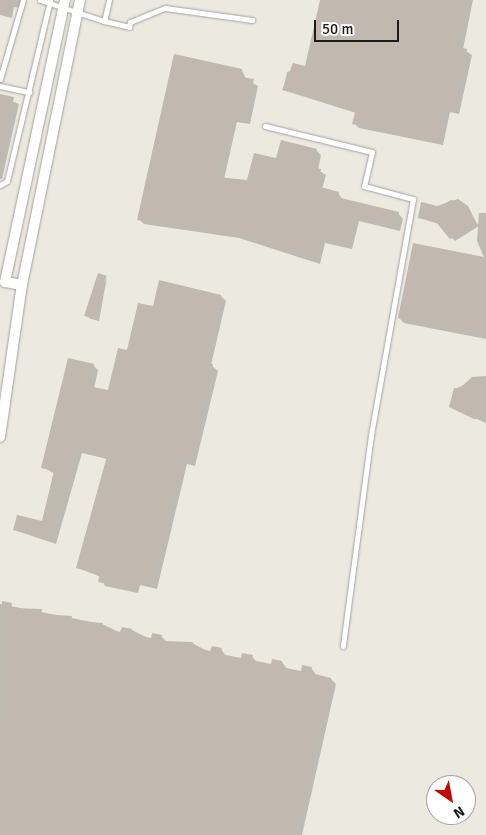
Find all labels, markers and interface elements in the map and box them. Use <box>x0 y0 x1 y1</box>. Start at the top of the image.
scale bar <box>316 10 401 42</box>
text: 50 m <box>322 20 353 38</box>
north arrow <box>426 775 476 825</box>
text: N <box>450 802 468 822</box>

